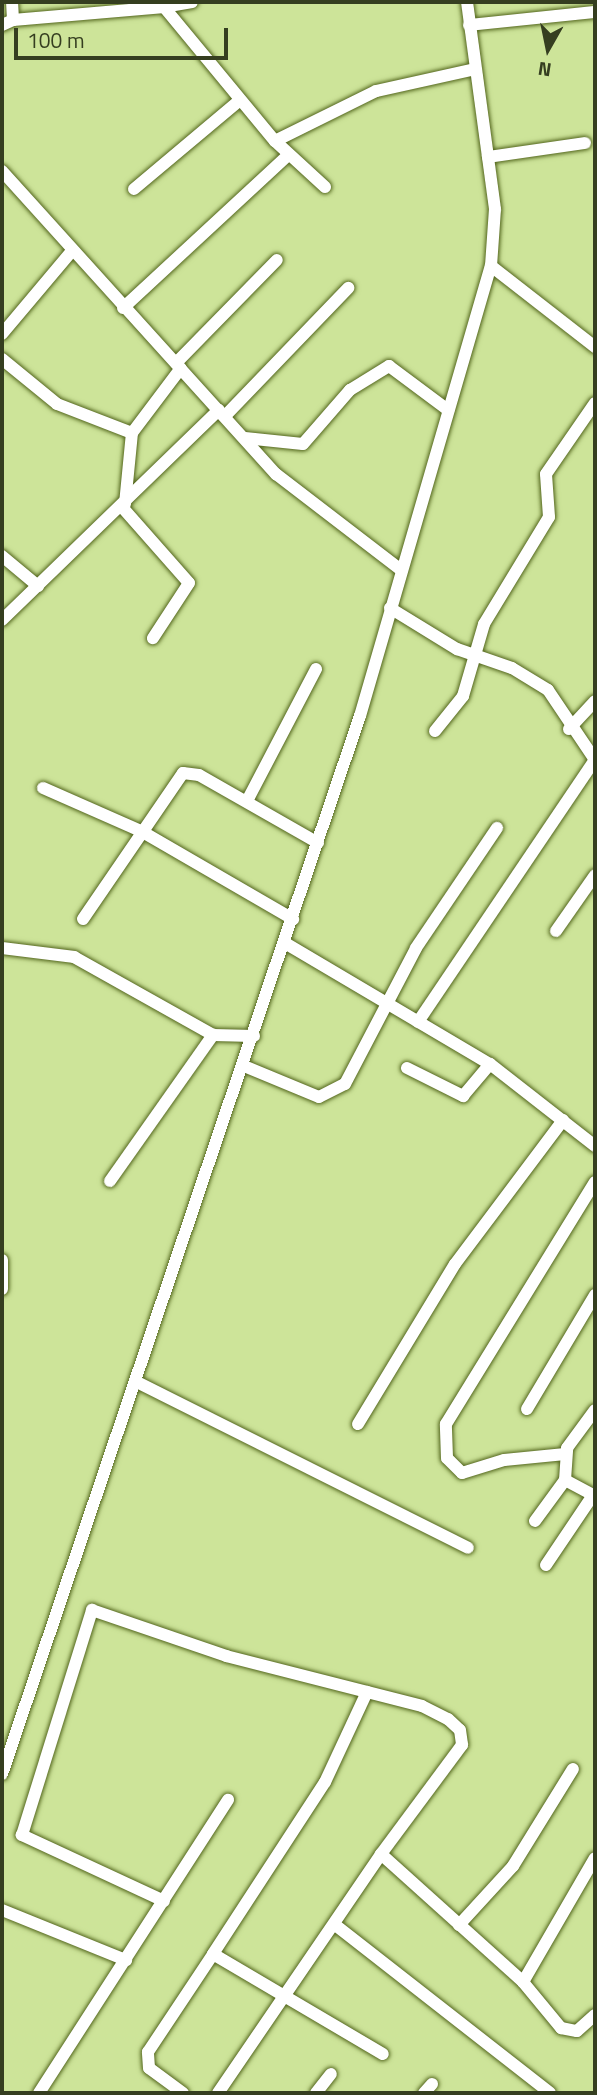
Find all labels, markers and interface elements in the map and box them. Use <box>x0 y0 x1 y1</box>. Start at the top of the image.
scale bar <box>18 14 231 58</box>
north arrow <box>513 14 583 84</box>
text: 100 m <box>27 24 84 56</box>
text: N <box>536 55 553 86</box>

